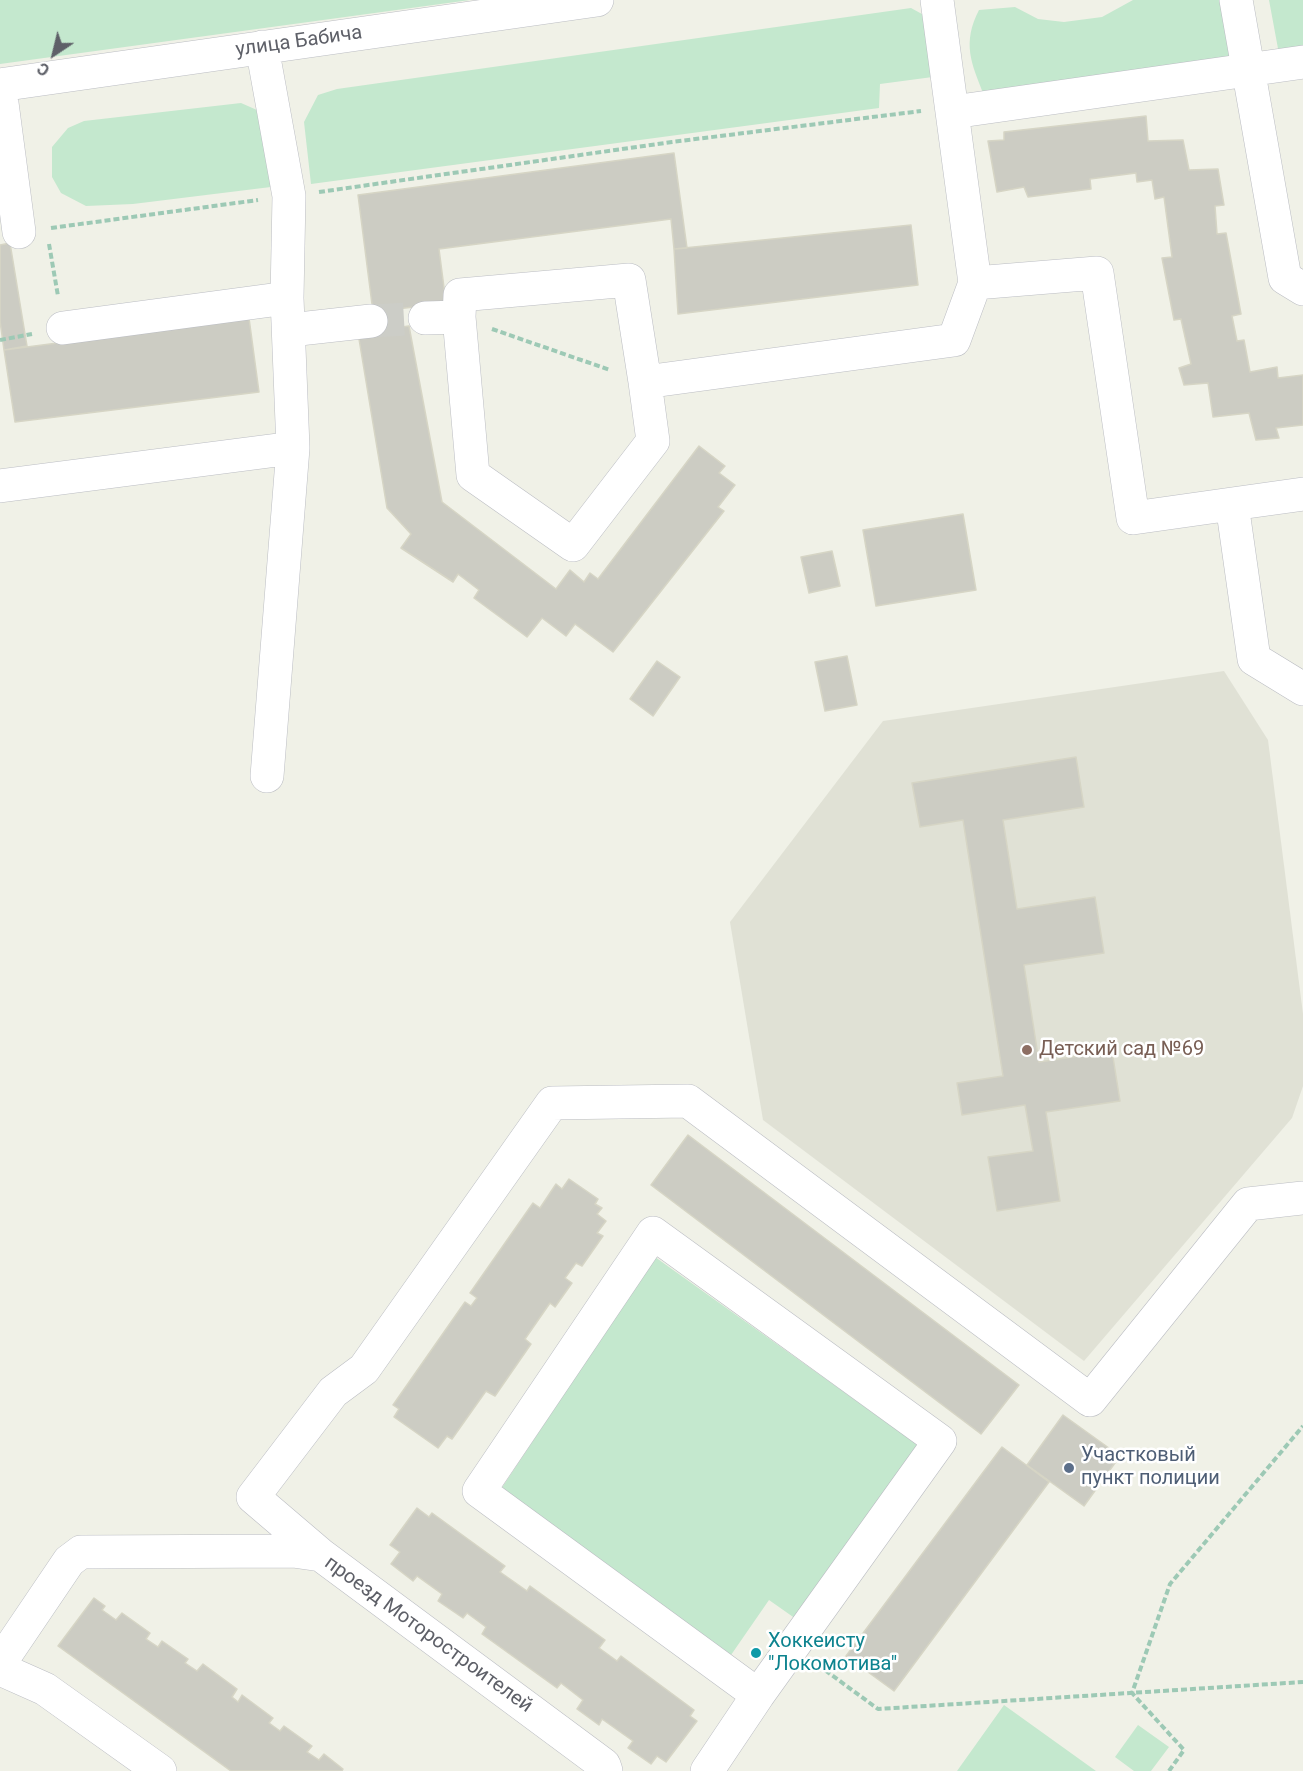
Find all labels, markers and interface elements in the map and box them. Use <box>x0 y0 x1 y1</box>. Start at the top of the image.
street label: улица Бабича <box>234 21 364 63</box>
north arrow <box>24 24 84 84</box>
text: С <box>34 58 53 80</box>
place label: Детский сад №69 <box>1039 1038 1204 1062</box>
marker: Детский сад №69 <box>1020 1043 1034 1057</box>
place label: Участковый пункт полиции <box>1081 1444 1220 1491</box>
marker: Участковый пункт полиции <box>1062 1461 1076 1475</box>
street label: проезд Моторостроителей <box>319 1551 537 1719</box>
place label: Хоккеисту "Локомотива" <box>768 1630 897 1677</box>
marker: Хоккеисту "Локомотива" <box>749 1646 763 1660</box>

